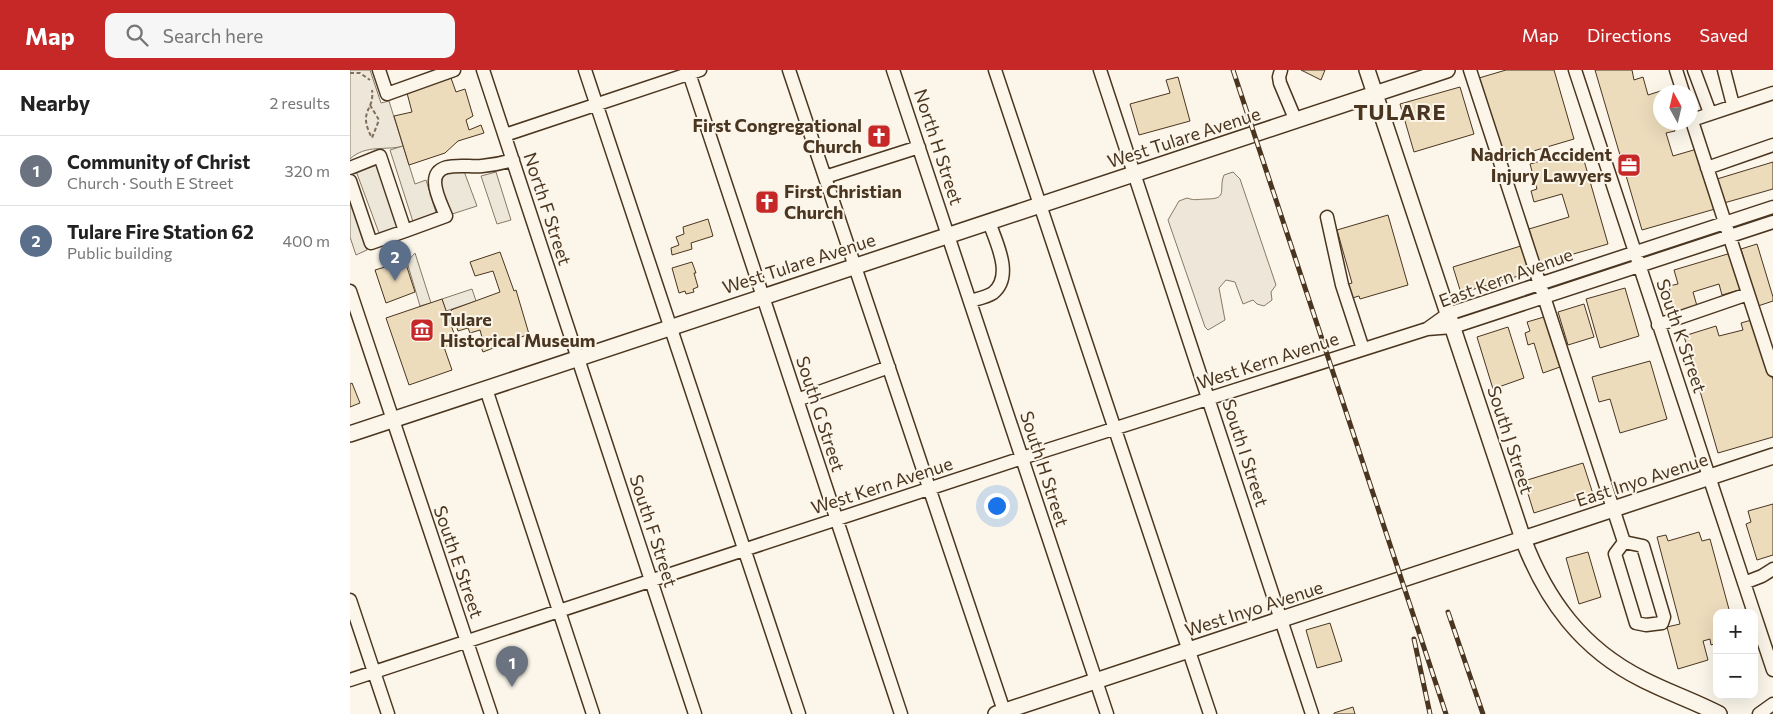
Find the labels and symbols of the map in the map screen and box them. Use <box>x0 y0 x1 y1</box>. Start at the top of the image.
north arrow <box>1653 85 1698 130</box>
street label: North H Street <box>910 86 968 207</box>
district label: TULARE <box>1353 98 1447 125</box>
street label: West Tulare Avenue <box>1104 102 1263 172</box>
place label: First Congregational Church <box>693 114 862 157</box>
church icon: First Congregational Church <box>866 123 892 149</box>
place label: Nadrich Accident Injury Lawyers <box>1471 143 1612 186</box>
street label: North F Street <box>519 150 577 268</box>
office icon: Nadrich Accident Injury Lawyers <box>1616 152 1642 178</box>
place label: First Christian Church <box>784 180 902 223</box>
church icon: First Christian Church <box>754 189 780 215</box>
street label: West Tulare Avenue <box>719 228 878 298</box>
pin: 2 <box>379 240 411 281</box>
street label: East Kern Avenue <box>1436 243 1576 312</box>
street label: South K Street <box>1652 276 1712 395</box>
place label: Tulare Historical Museum <box>440 308 595 351</box>
museum icon: Tulare Historical Museum <box>409 317 435 343</box>
street label: West Kern Avenue <box>1194 327 1341 393</box>
street label: South G Street <box>792 353 850 474</box>
street label: South J Street <box>1483 383 1539 496</box>
street label: South I Street <box>1218 396 1274 509</box>
street label: South H Street <box>1016 408 1074 529</box>
street label: East Inyo Avenue <box>1573 447 1710 511</box>
street label: West Kern Avenue <box>808 452 955 518</box>
street label: South F Street <box>625 472 683 590</box>
your location <box>984 493 1010 519</box>
street label: South E Street <box>429 503 488 621</box>
street label: West Inyo Avenue <box>1182 575 1326 641</box>
pin: 1 <box>496 646 528 687</box>

